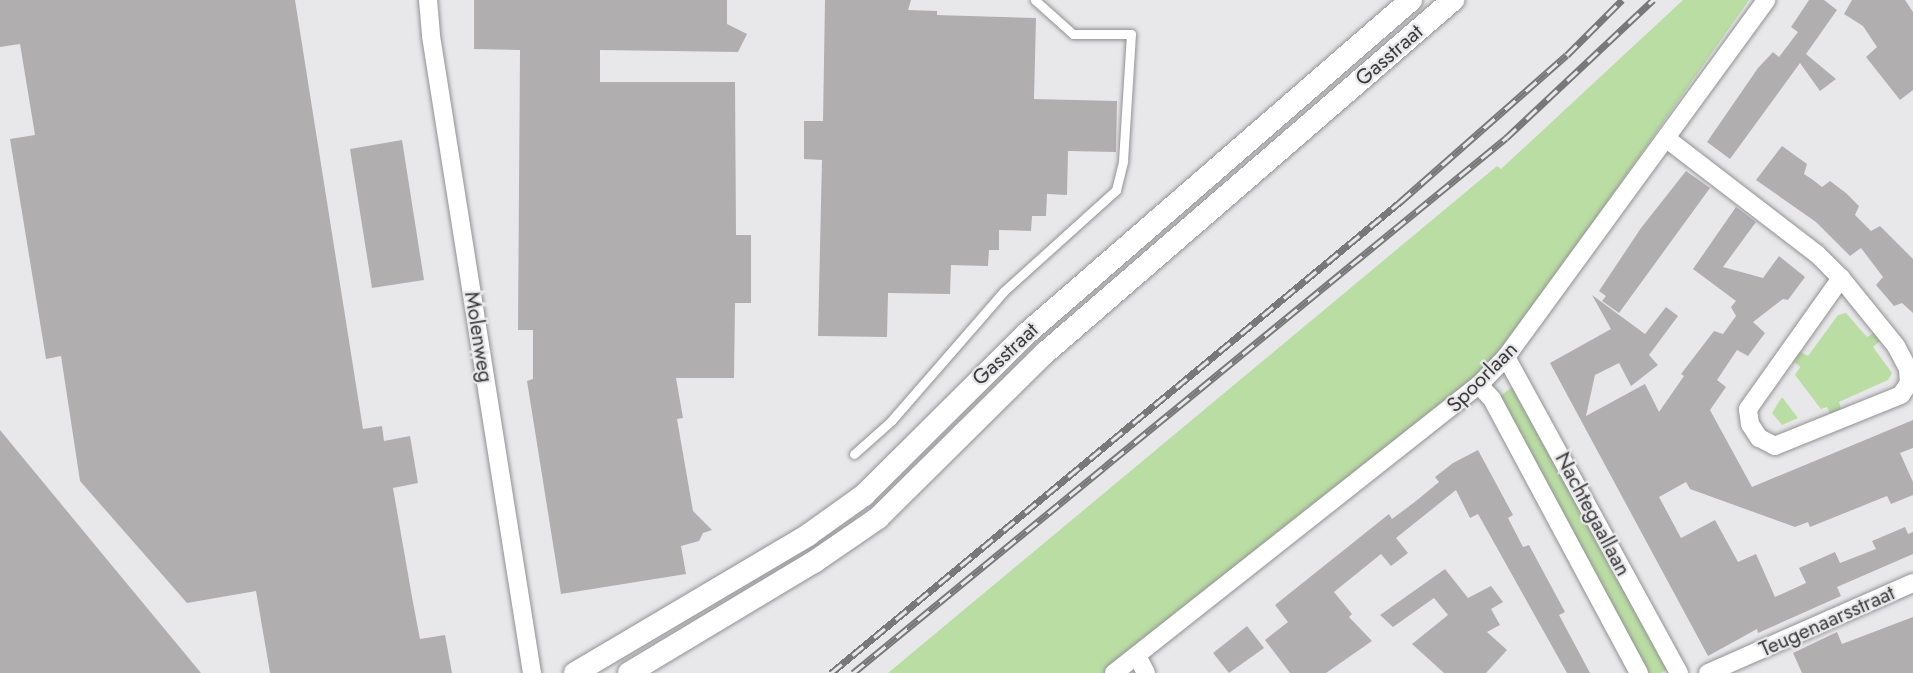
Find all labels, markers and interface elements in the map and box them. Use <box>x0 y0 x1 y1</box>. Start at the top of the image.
street label: Gasstraat <box>1350 19 1428 91</box>
street label: Molenweg <box>459 290 499 384</box>
street label: Gasstraat <box>967 317 1043 391</box>
street label: Spoorlaan <box>1441 336 1523 418</box>
street label: Nachtegaallaan <box>1550 448 1636 580</box>
street label: Teugenaarsstraat <box>1756 580 1898 662</box>

